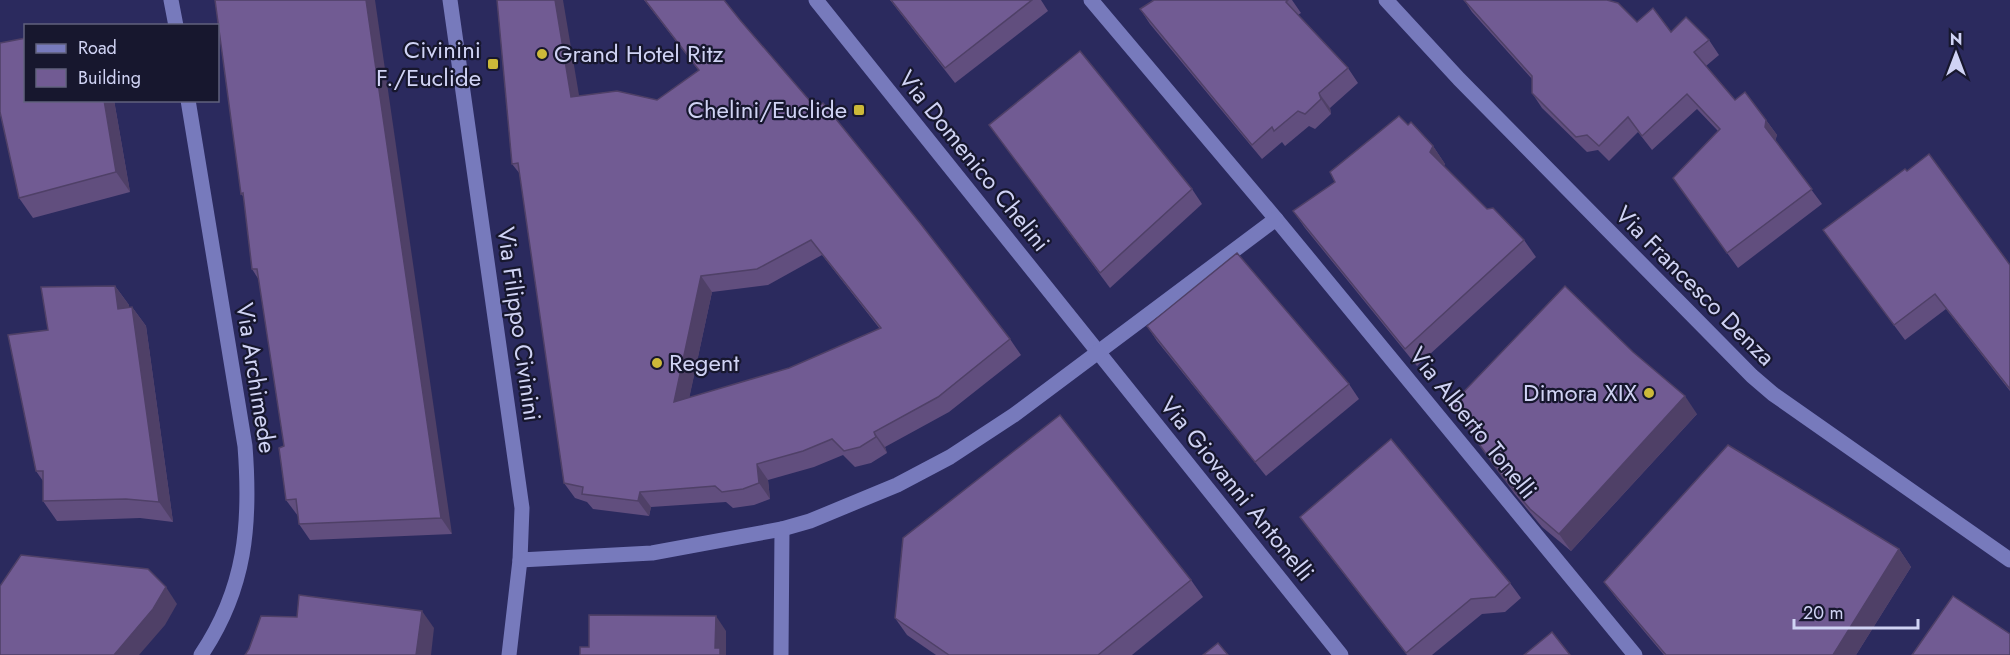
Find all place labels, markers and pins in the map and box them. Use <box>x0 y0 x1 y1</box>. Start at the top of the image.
place label: Civinini F./Euclide <box>376 32 481 95</box>
place label: Grand Hotel Ritz <box>554 36 723 71</box>
marker: Grand Hotel Ritz <box>535 47 549 61</box>
marker: Civinini F./Euclide <box>486 57 500 71</box>
place label: Chelini/Euclide <box>688 92 847 127</box>
marker: Chelini/Euclide <box>852 103 866 117</box>
place label: Regent <box>669 345 739 380</box>
marker: Regent <box>650 356 664 370</box>
place label: Dimora XIX <box>1523 375 1638 410</box>
marker: Dimora XIX <box>1642 386 1656 400</box>

